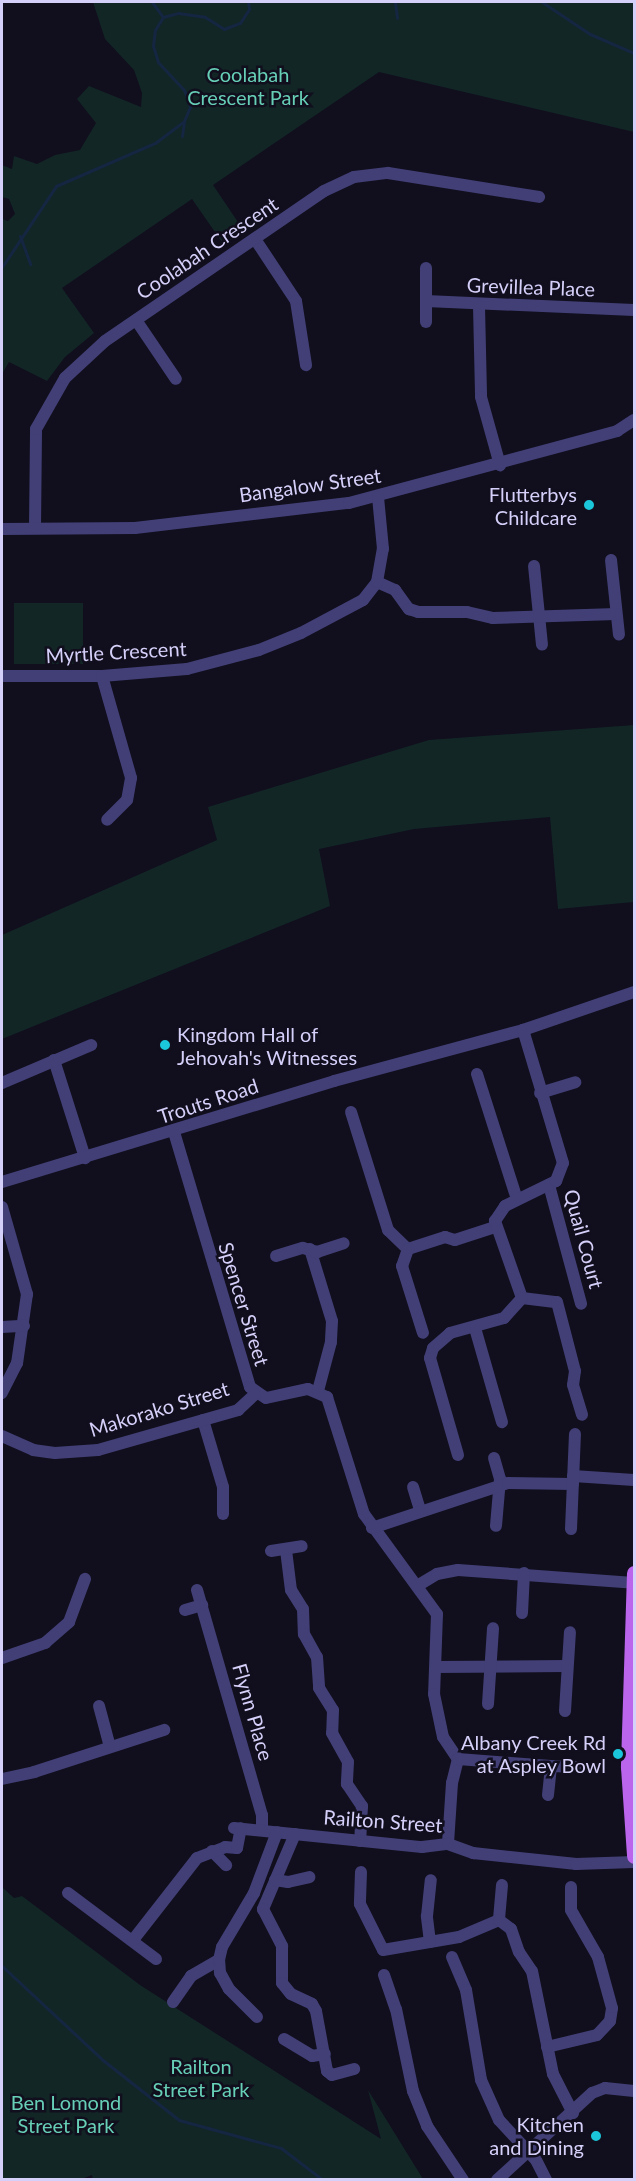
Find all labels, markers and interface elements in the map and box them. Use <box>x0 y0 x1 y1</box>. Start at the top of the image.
park label: Coolabah Crescent Park <box>187 62 309 109</box>
street label: Coolabah Crescent <box>132 192 282 304</box>
street label: Grevillea Place <box>466 273 596 301</box>
street label: Bangalow Street <box>237 463 383 507</box>
place label: Flutterbys Childcare <box>489 482 577 529</box>
marker: Flutterbys Childcare <box>582 498 596 512</box>
street label: Myrtle Crescent <box>45 636 187 668</box>
place label: Kingdom Hall of Jehovah's Witnesses <box>177 1022 357 1069</box>
marker: Kingdom Hall of Jehovah's Witnesses <box>158 1038 172 1052</box>
street label: Trouts Road <box>155 1073 261 1129</box>
street label: Quail Court <box>559 1187 609 1291</box>
street label: Spencer Street <box>214 1239 274 1369</box>
street label: Makorako Street <box>86 1376 232 1442</box>
street label: Flynn Place <box>228 1661 278 1763</box>
place label: Albany Creek Rd at Aspley Bowl <box>461 1730 606 1777</box>
marker: Albany Creek Rd at Aspley Bowl <box>611 1747 625 1761</box>
street label: Railton Street <box>323 1805 443 1837</box>
park label: Railton Street Park <box>153 2054 249 2101</box>
park label: Ben Lomond Street Park <box>11 2090 121 2137</box>
place label: Kitchen and Dining <box>489 2112 584 2159</box>
marker: Kitchen and Dining <box>589 2129 603 2143</box>

